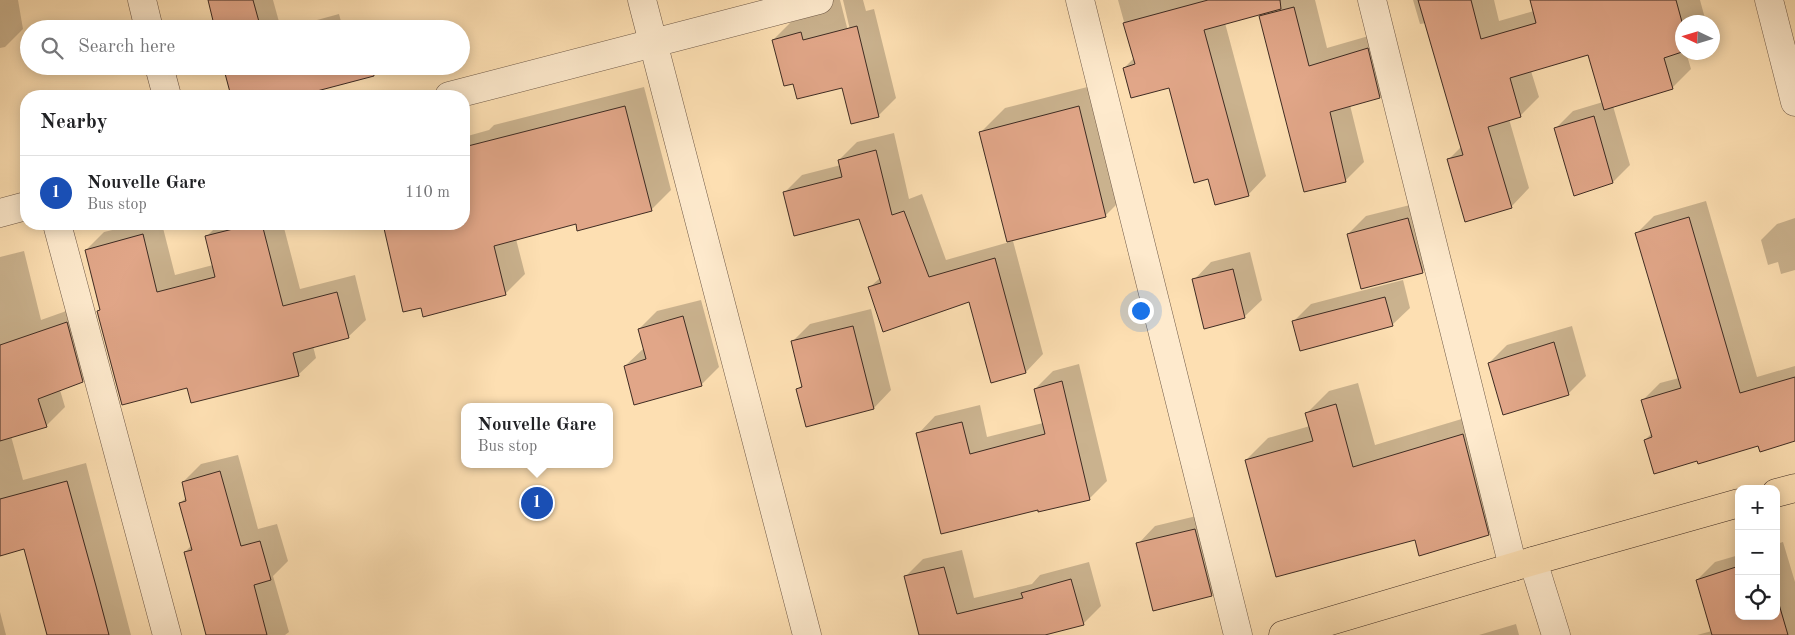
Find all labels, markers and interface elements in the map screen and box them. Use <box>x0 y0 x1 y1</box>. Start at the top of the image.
north arrow <box>1675 15 1720 60</box>
search box <box>20 20 470 75</box>
icon: search <box>38 34 66 62</box>
text: Search here <box>78 38 175 57</box>
text: Nearby <box>40 112 108 133</box>
text: Nouvelle Gare <box>87 174 206 193</box>
text: 1 <box>51 185 61 201</box>
text: 110 m <box>405 185 450 201</box>
text: Bus stop <box>87 197 147 213</box>
your location <box>1128 298 1154 324</box>
popup <box>461 403 613 468</box>
text: Nouvelle Gare <box>477 416 597 435</box>
text: Bus stop <box>477 439 537 455</box>
pin: 1 <box>521 484 553 522</box>
map controls <box>1735 485 1780 620</box>
button: + <box>1735 485 1780 530</box>
button: − <box>1735 530 1780 575</box>
button: locate <box>1735 575 1780 620</box>

